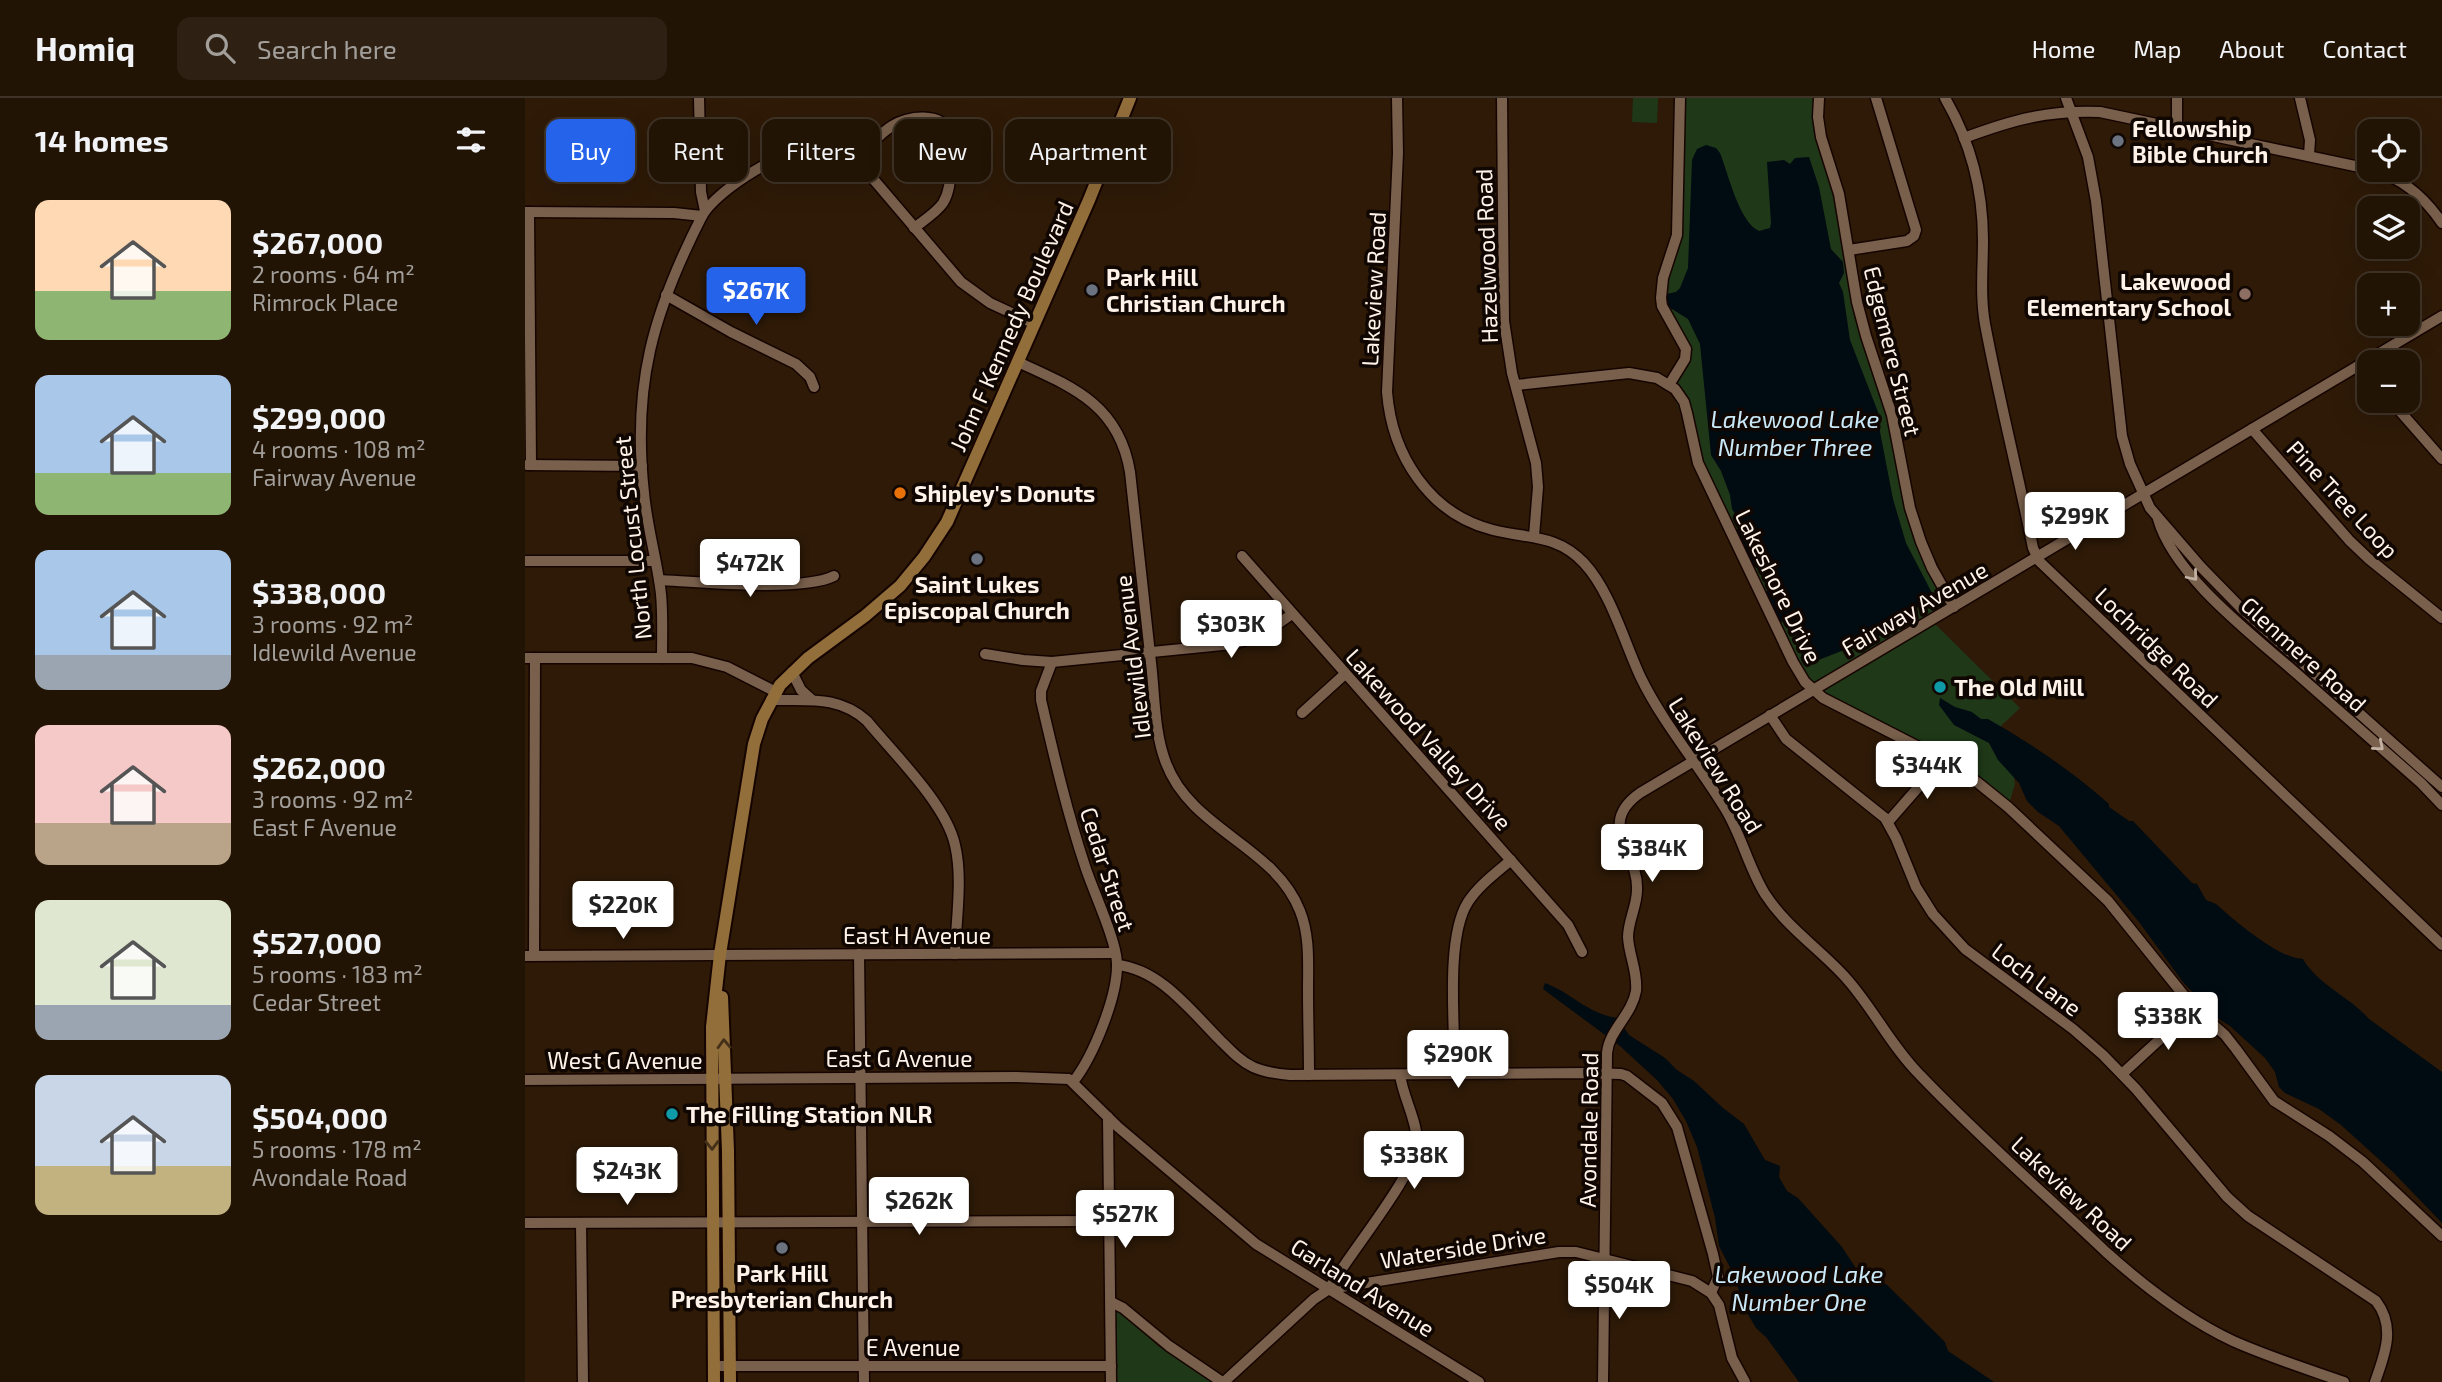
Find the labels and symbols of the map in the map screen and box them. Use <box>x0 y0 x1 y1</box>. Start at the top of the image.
place label: Fellowship Bible Church <box>2132 114 2268 168</box>
marker: Fellowship Bible Church <box>2110 133 2126 149</box>
street label: Hazelwood Road <box>1469 168 1503 344</box>
street label: John F Kennedy Boulevard <box>943 197 1079 455</box>
street label: Lakeview Road <box>1355 211 1391 367</box>
place label: Park Hill Christian Church <box>1106 263 1286 317</box>
street label: Edgemere Street <box>1858 263 1928 439</box>
place label: Lakewood Elementary School <box>2027 267 2231 321</box>
pin: $267K <box>707 268 805 327</box>
marker: Park Hill Christian Church <box>1084 282 1100 298</box>
marker: Lakewood Elementary School <box>2237 286 2253 302</box>
water label: Lakewood Lake Number Three <box>1711 404 1880 461</box>
street label: Pine Tree Loop <box>2281 434 2405 564</box>
street label: North Locust Street <box>607 435 657 641</box>
place label: Shipley's Donuts <box>914 479 1095 507</box>
marker: Shipley's Donuts <box>892 485 908 501</box>
pin: $299K <box>2026 492 2124 552</box>
street label: Lakeshore Drive <box>1730 505 1828 667</box>
pin: $472K <box>701 540 799 599</box>
marker: Saint Lukes Episcopal Church <box>969 551 985 567</box>
street label: Fairway Avenue <box>1836 555 1992 661</box>
one-way arrow <box>2185 568 2197 581</box>
place label: Saint Lukes Episcopal Church <box>884 570 1070 624</box>
street label: Idlewild Avenue <box>1108 574 1156 740</box>
street label: Lochridge Road <box>2089 581 2225 713</box>
street label: Glenmere Road <box>2236 590 2372 718</box>
pin: $303K <box>1182 601 1280 660</box>
street label: Lakewood Valley Drive <box>1340 643 1518 835</box>
place label: The Old Mill <box>1954 673 2085 701</box>
marker: The Old Mill <box>1932 679 1948 695</box>
street label: Lakeview Road <box>1663 692 1769 838</box>
one-way arrow <box>2371 738 2384 750</box>
pin: $344K <box>1878 742 1976 801</box>
street label: Cedar Street <box>1075 803 1141 935</box>
pin: $384K <box>1603 824 1701 884</box>
pin: $220K <box>574 882 672 941</box>
street label: East H Avenue <box>843 921 991 949</box>
street label: Loch Lane <box>1987 936 2087 1022</box>
pin: $338K <box>2119 992 2217 1052</box>
pin: $290K <box>1409 1030 1507 1090</box>
one-way arrow <box>717 1039 732 1050</box>
street label: East G Avenue <box>825 1044 973 1072</box>
street label: West G Avenue <box>547 1046 703 1074</box>
street label: Avondale Road <box>1573 1052 1603 1208</box>
place label: The Filling Station NLR <box>686 1100 932 1128</box>
marker: The Filling Station NLR <box>664 1106 680 1122</box>
street label: Lakeview Road <box>2006 1130 2138 1256</box>
pin: $338K <box>1365 1132 1463 1191</box>
one-way arrow <box>704 1140 720 1150</box>
pin: $243K <box>578 1148 676 1207</box>
pin: $262K <box>870 1178 968 1237</box>
pin: $527K <box>1076 1190 1174 1250</box>
street label: Waterside Drive <box>1378 1220 1548 1274</box>
street label: Garland Avenue <box>1286 1232 1440 1342</box>
marker: Park Hill Presbyterian Church <box>774 1240 790 1256</box>
place label: Park Hill Presbyterian Church <box>671 1259 893 1313</box>
water label: Lakewood Lake Number One <box>1715 1259 1884 1316</box>
pin: $504K <box>1570 1262 1668 1321</box>
street label: E Avenue <box>866 1333 960 1361</box>

